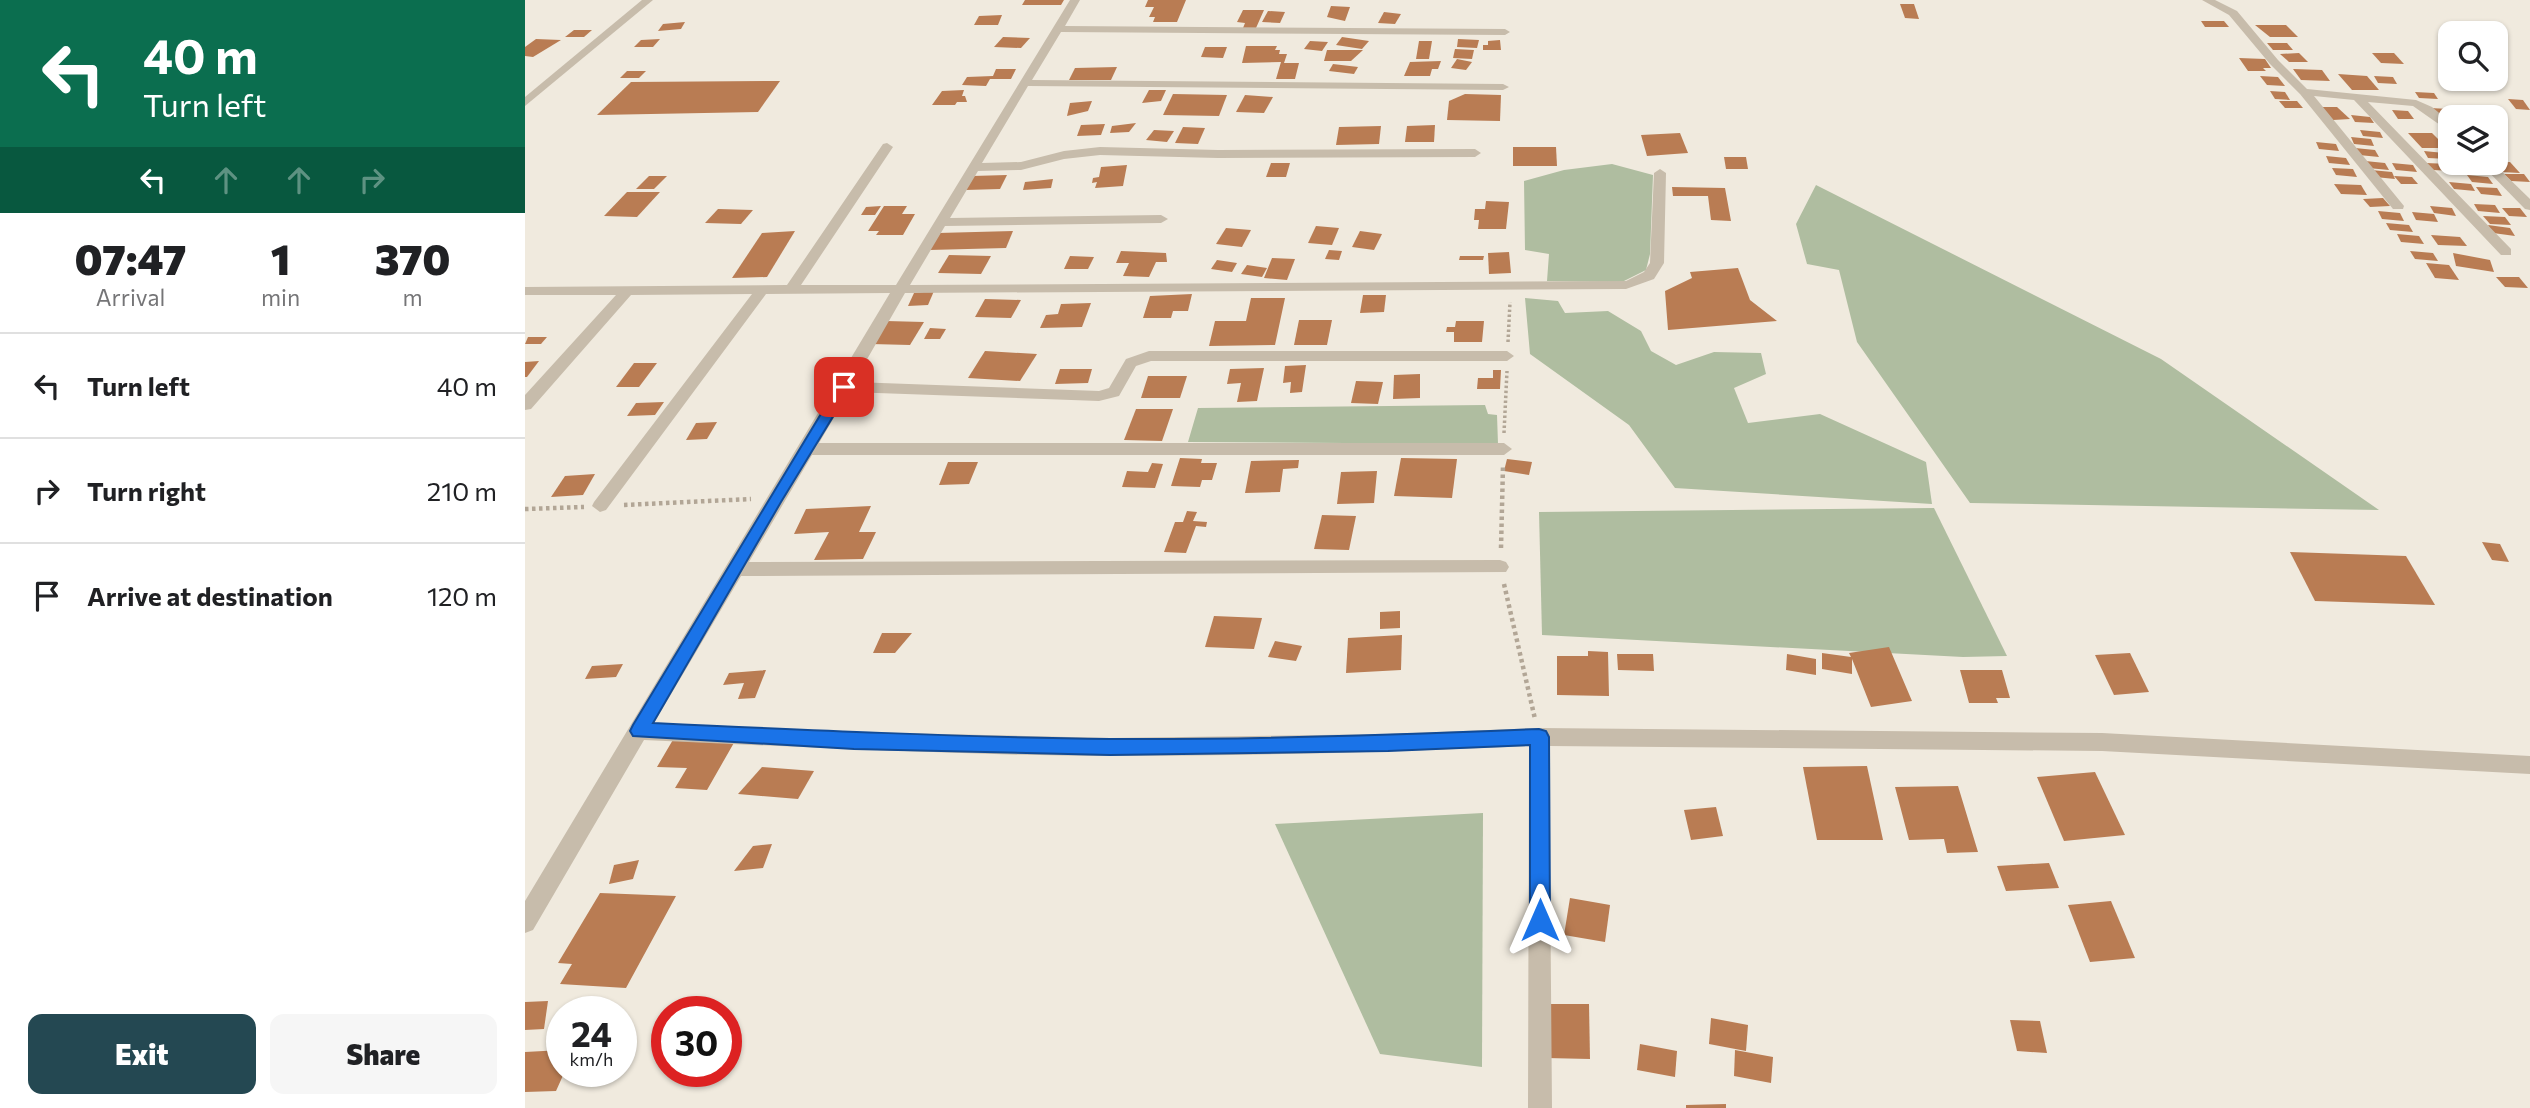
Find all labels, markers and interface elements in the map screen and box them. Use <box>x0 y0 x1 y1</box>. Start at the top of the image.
map controls <box>2438 21 2508 175</box>
button: search <box>2438 21 2508 91</box>
text: 40 m <box>143 24 258 84</box>
icon: left <box>28 28 119 119</box>
text: Turn left <box>143 84 267 124</box>
button: layers <box>2438 105 2508 175</box>
icon: left <box>134 161 172 199</box>
icon: ahead <box>207 161 245 199</box>
icon: ahead <box>280 161 318 199</box>
icon: right <box>353 161 391 199</box>
text: 07:47 <box>75 232 186 284</box>
text: 1 <box>271 232 290 284</box>
text: 370 <box>375 232 450 284</box>
text: Arrival <box>96 283 165 311</box>
text: min <box>261 283 300 311</box>
text: m <box>403 283 423 311</box>
pin <box>814 357 874 417</box>
icon: left <box>28 367 66 405</box>
icon: arrive <box>825 368 863 406</box>
text: Turn left <box>87 370 190 401</box>
text: 40 m <box>437 370 497 401</box>
icon: right <box>28 472 66 510</box>
text: Turn right <box>87 475 206 506</box>
text: 210 m <box>427 475 497 506</box>
icon: arrive <box>28 577 66 615</box>
text: Arrive at destination <box>87 580 333 611</box>
text: 120 m <box>427 580 497 611</box>
position arrow <box>1503 883 1577 957</box>
speed limit sign: 30 <box>651 996 742 1087</box>
text: 24 <box>571 1011 612 1054</box>
button: Exit <box>28 1014 256 1094</box>
button: Share <box>270 1014 497 1094</box>
text: km/h <box>570 1048 613 1070</box>

